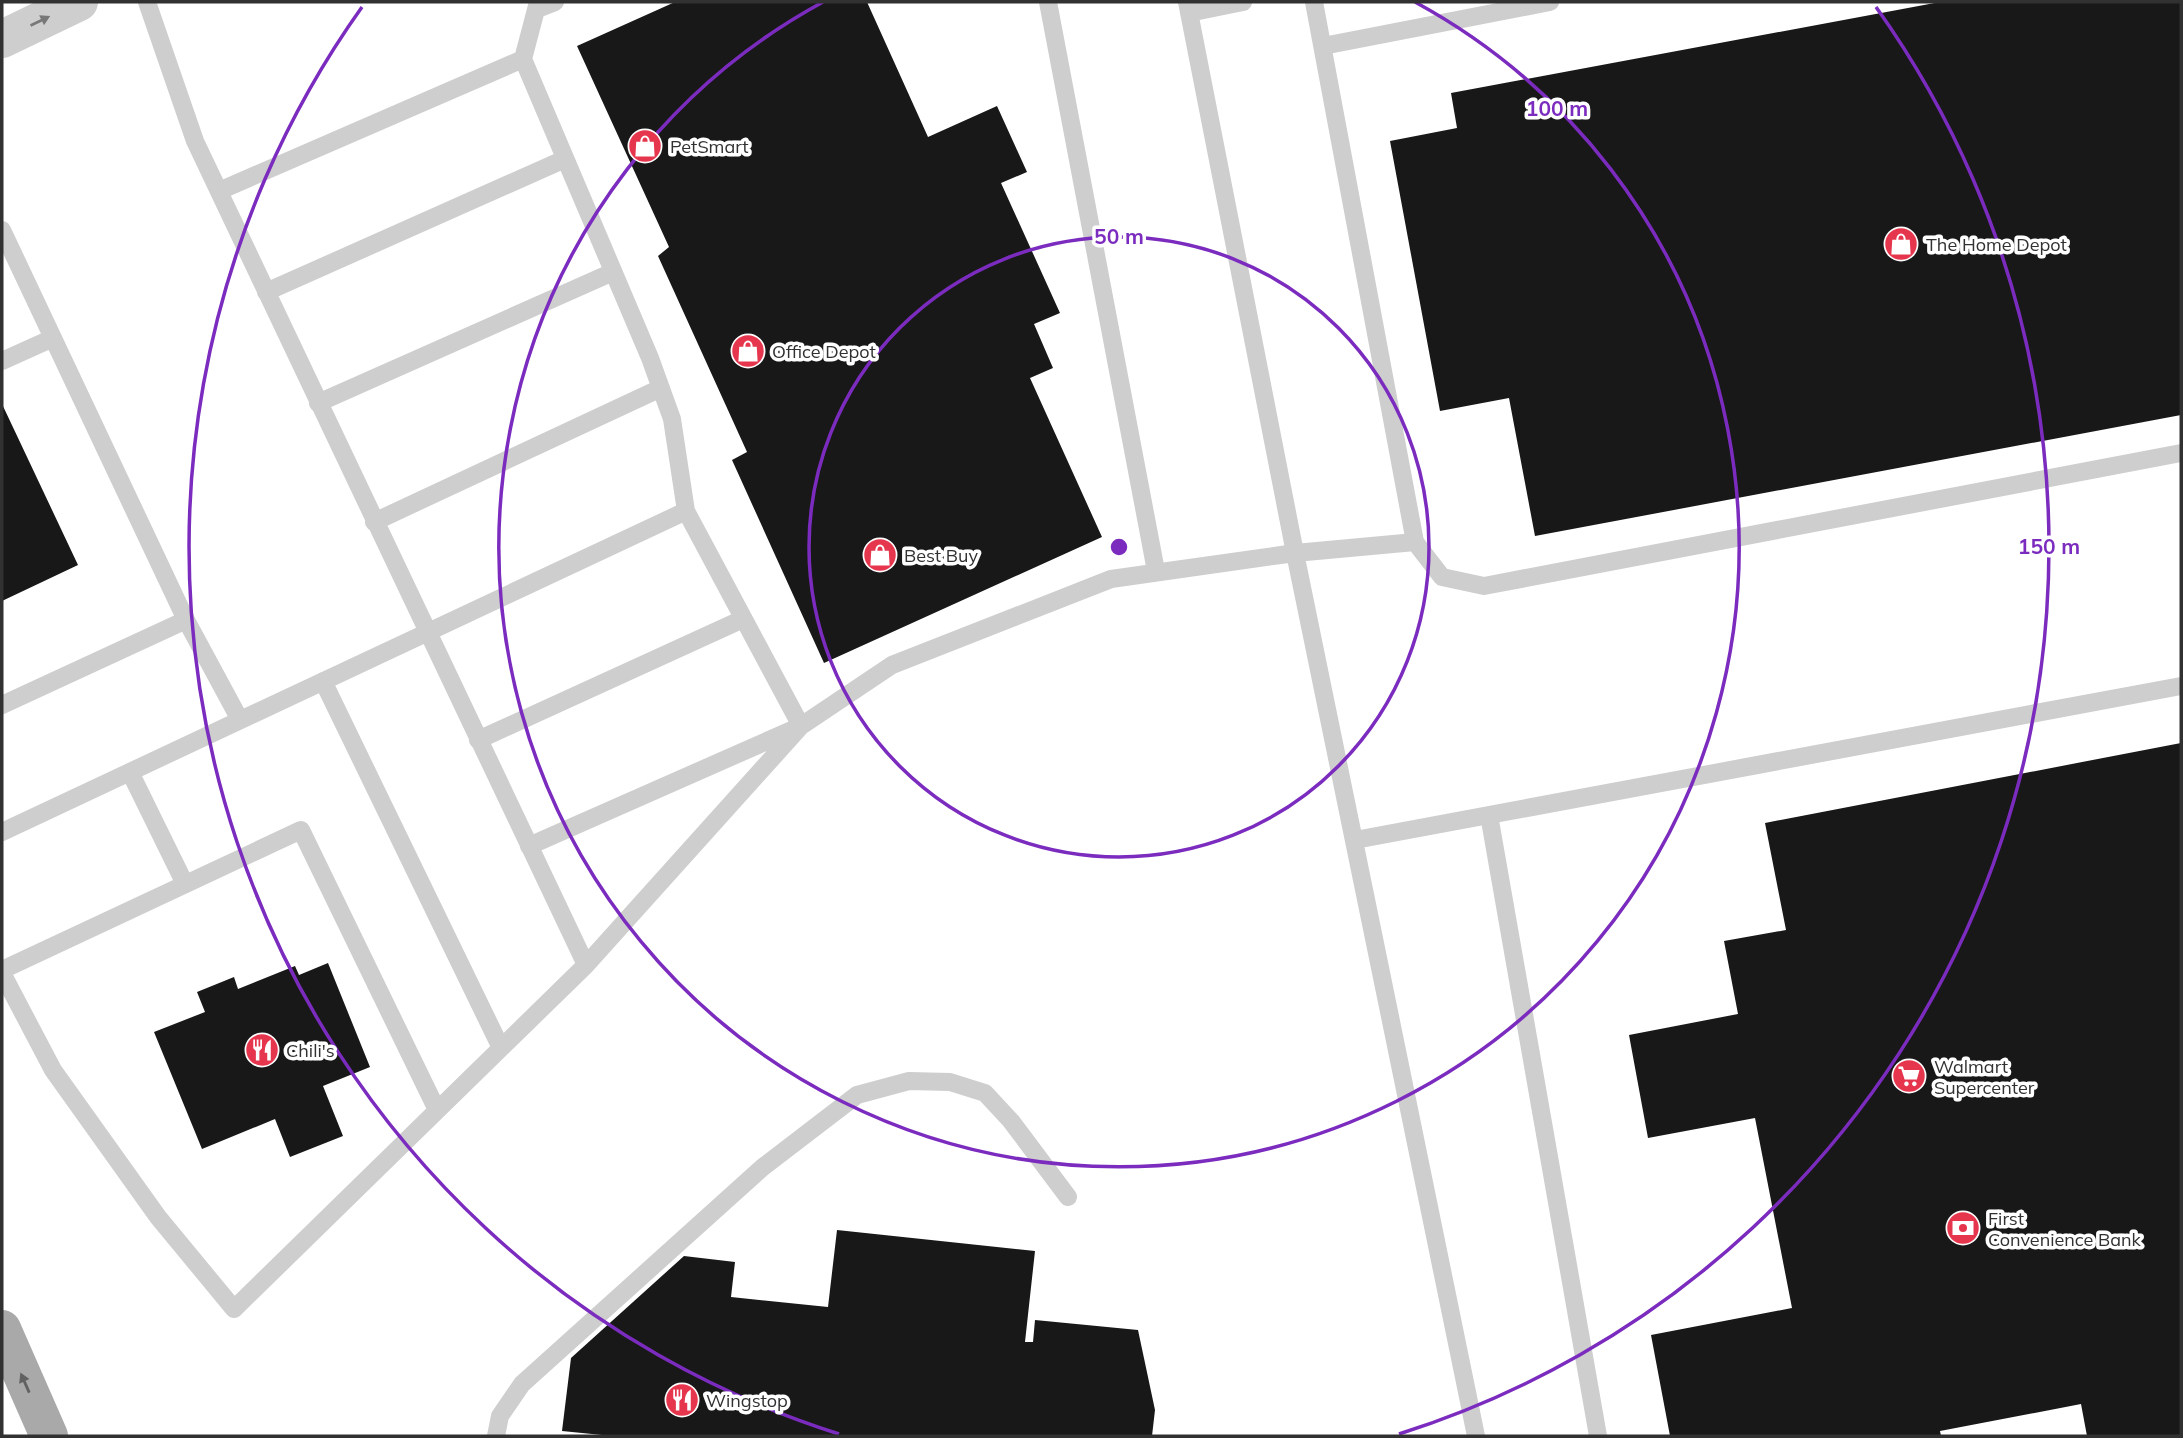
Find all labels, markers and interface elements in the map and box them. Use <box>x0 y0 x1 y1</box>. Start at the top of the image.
one-way arrow <box>30 15 50 26</box>
text: 100 m <box>1526 95 1588 121</box>
shop icon: PetSmart <box>626 127 664 165</box>
place label: PetSmart <box>670 135 749 158</box>
text: 50 m <box>1094 223 1144 249</box>
shop icon: The Home Depot <box>1882 225 1920 263</box>
place label: The Home Depot <box>1926 233 2067 256</box>
shop icon: Office Depot <box>729 332 767 370</box>
place label: Office Depot <box>772 340 876 363</box>
text: 150 m <box>2018 533 2080 559</box>
centre of rings <box>1107 535 1131 559</box>
shop icon: Best Buy <box>861 536 899 574</box>
place label: Best Buy <box>904 544 978 567</box>
restaurant icon: Chili's <box>243 1031 281 1069</box>
place label: Chili's <box>286 1039 335 1062</box>
place label: Walmart Supercenter <box>1934 1055 2035 1099</box>
supermarket icon: Walmart Supercenter <box>1890 1057 1928 1095</box>
place label: First Convenience Bank <box>1988 1207 2142 1251</box>
bank icon: First Convenience Bank <box>1944 1209 1982 1247</box>
one-way arrow <box>19 1372 30 1393</box>
restaurant icon: Wingstop <box>663 1381 701 1419</box>
place label: Wingstop <box>706 1389 788 1412</box>

